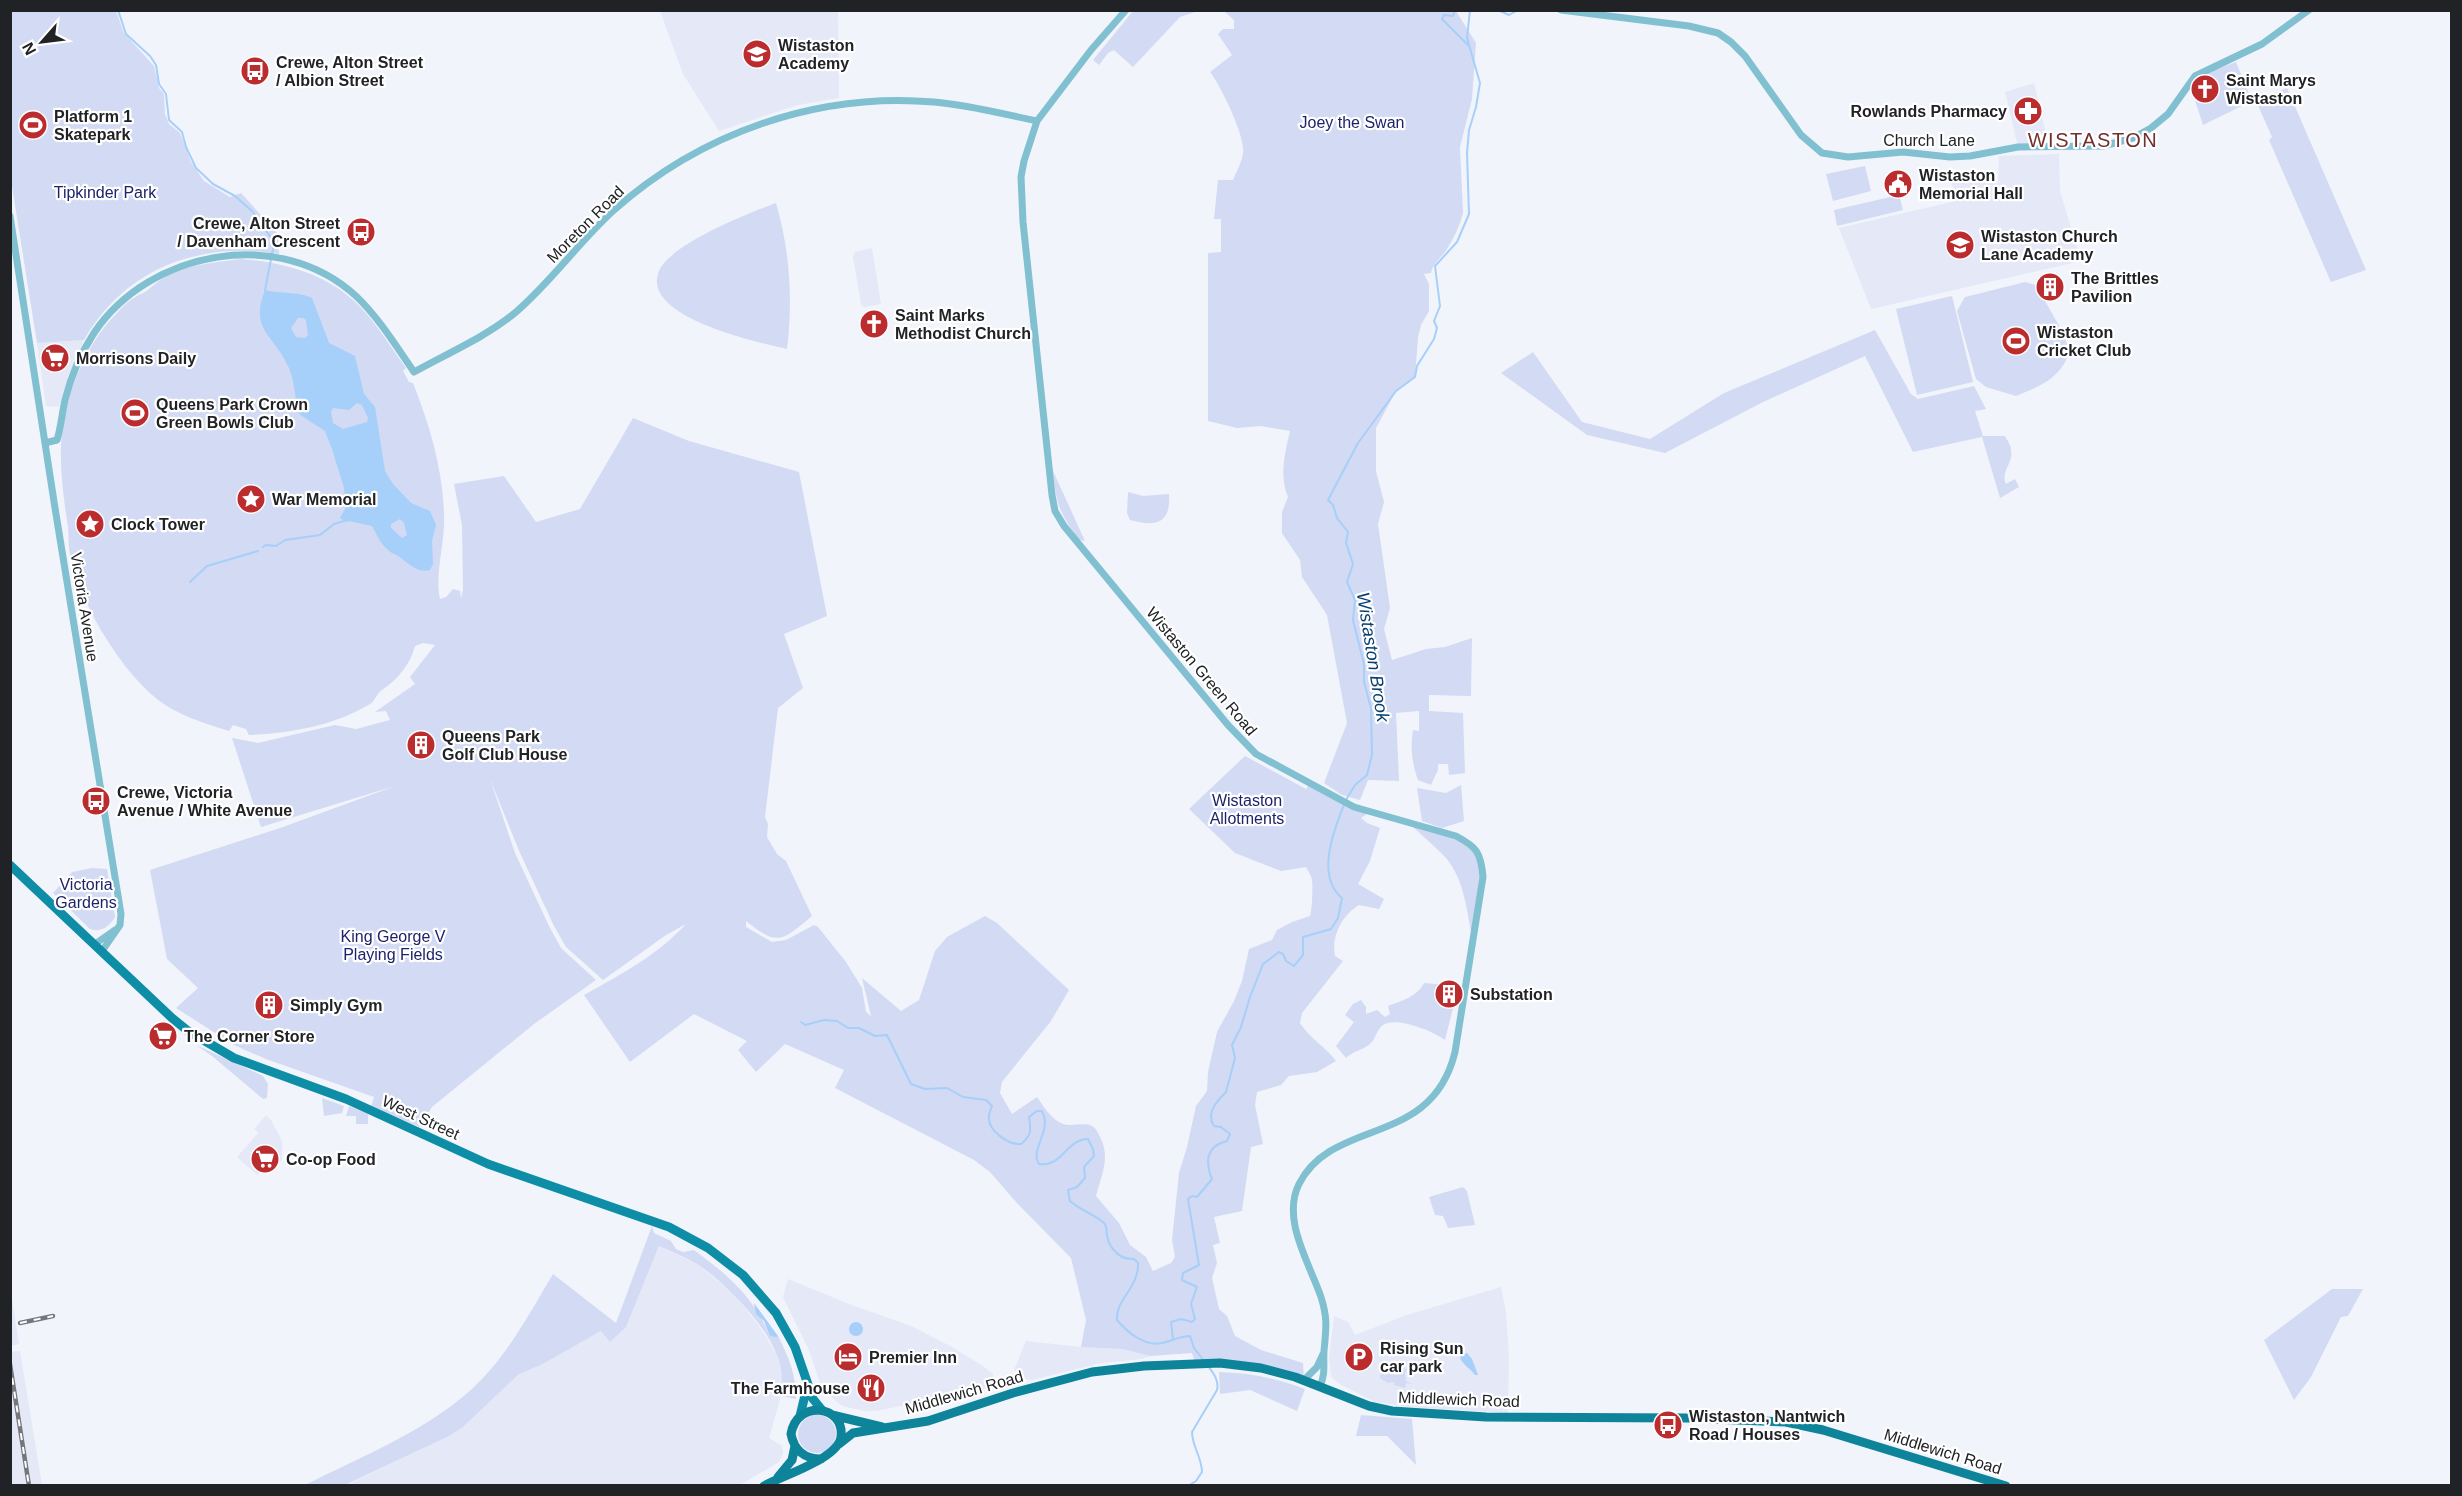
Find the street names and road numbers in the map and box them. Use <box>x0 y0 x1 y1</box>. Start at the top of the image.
street label: Church Lane <box>1883 132 1975 149</box>
street label: Moreton Road <box>543 182 627 266</box>
street label: Victoria Avenue <box>67 551 102 663</box>
street label: Wistaston Green Road <box>1143 604 1260 739</box>
street label: West Street <box>379 1092 463 1143</box>
street label: Middlewich Road <box>903 1368 1025 1417</box>
street label: Middlewich Road <box>1398 1389 1520 1410</box>
street label: Middlewich Road <box>1882 1426 2004 1477</box>

